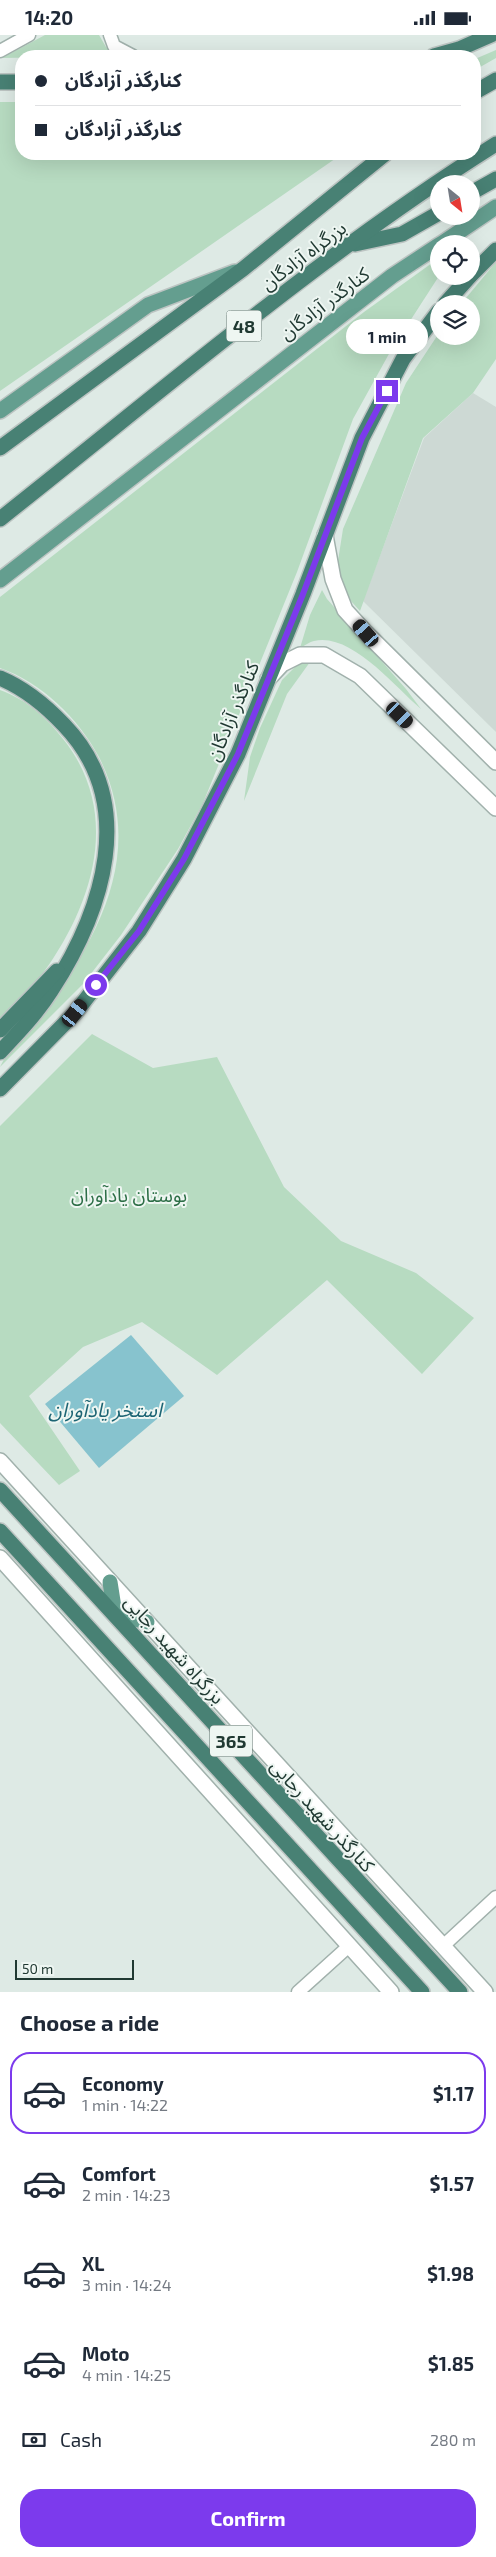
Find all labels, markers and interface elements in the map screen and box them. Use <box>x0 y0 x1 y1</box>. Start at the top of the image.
text: 14:20 <box>25 6 73 29</box>
text: کنارگذر آزادگان <box>65 68 182 91</box>
text: کنارگذر آزادگان <box>65 117 182 140</box>
north arrow <box>430 175 480 225</box>
map controls <box>430 175 480 345</box>
street label: بزرگراه آزادگان <box>256 215 351 295</box>
button: locate <box>430 235 480 285</box>
street label: کنارگذر آزادگان <box>275 261 375 345</box>
button: layers <box>430 295 480 345</box>
road number: 48 <box>226 311 262 341</box>
callout: 1 min <box>346 319 428 353</box>
text: 1 min <box>368 327 406 346</box>
route end <box>376 380 398 402</box>
car <box>350 617 381 649</box>
street label: کنارگذر آزادگان <box>201 657 265 765</box>
car <box>383 699 416 731</box>
route start <box>85 974 107 996</box>
car <box>59 997 90 1029</box>
park label: بوستان یادآوران <box>71 1183 187 1207</box>
water label: استخر یادآوران <box>48 1397 164 1422</box>
street label: بزرگراه شهید رجایی <box>119 1590 230 1709</box>
road number: 365 <box>210 1725 252 1757</box>
street label: کنارگذر شهید رجایی <box>266 1754 380 1878</box>
scale bar <box>15 1957 134 1980</box>
text: 50 m <box>22 1960 53 1977</box>
text: Choose a ride <box>20 2009 159 2035</box>
icon: car <box>22 2071 67 2116</box>
text: Economy <box>82 2072 164 2095</box>
text: $1.17 <box>433 2082 474 2105</box>
text: 1 min · 14:22 <box>82 2095 168 2114</box>
icon: car <box>22 2161 67 2206</box>
text: Comfort <box>82 2162 156 2185</box>
text: $1.57 <box>430 2172 474 2195</box>
text: 2 min · 14:23 <box>82 2185 171 2204</box>
icon: car <box>22 2251 67 2296</box>
text: XL <box>82 2252 104 2275</box>
text: $1.98 <box>427 2262 474 2285</box>
text: 3 min · 14:24 <box>82 2275 171 2294</box>
icon: car <box>22 2341 67 2386</box>
text: Moto <box>82 2342 130 2365</box>
text: $1.85 <box>428 2352 474 2375</box>
text: 4 min · 14:25 <box>82 2365 171 2384</box>
icon: cash <box>20 2426 48 2454</box>
text: Cash <box>60 2428 102 2451</box>
text: 280 m <box>430 2430 476 2449</box>
button: Confirm <box>20 2489 476 2547</box>

